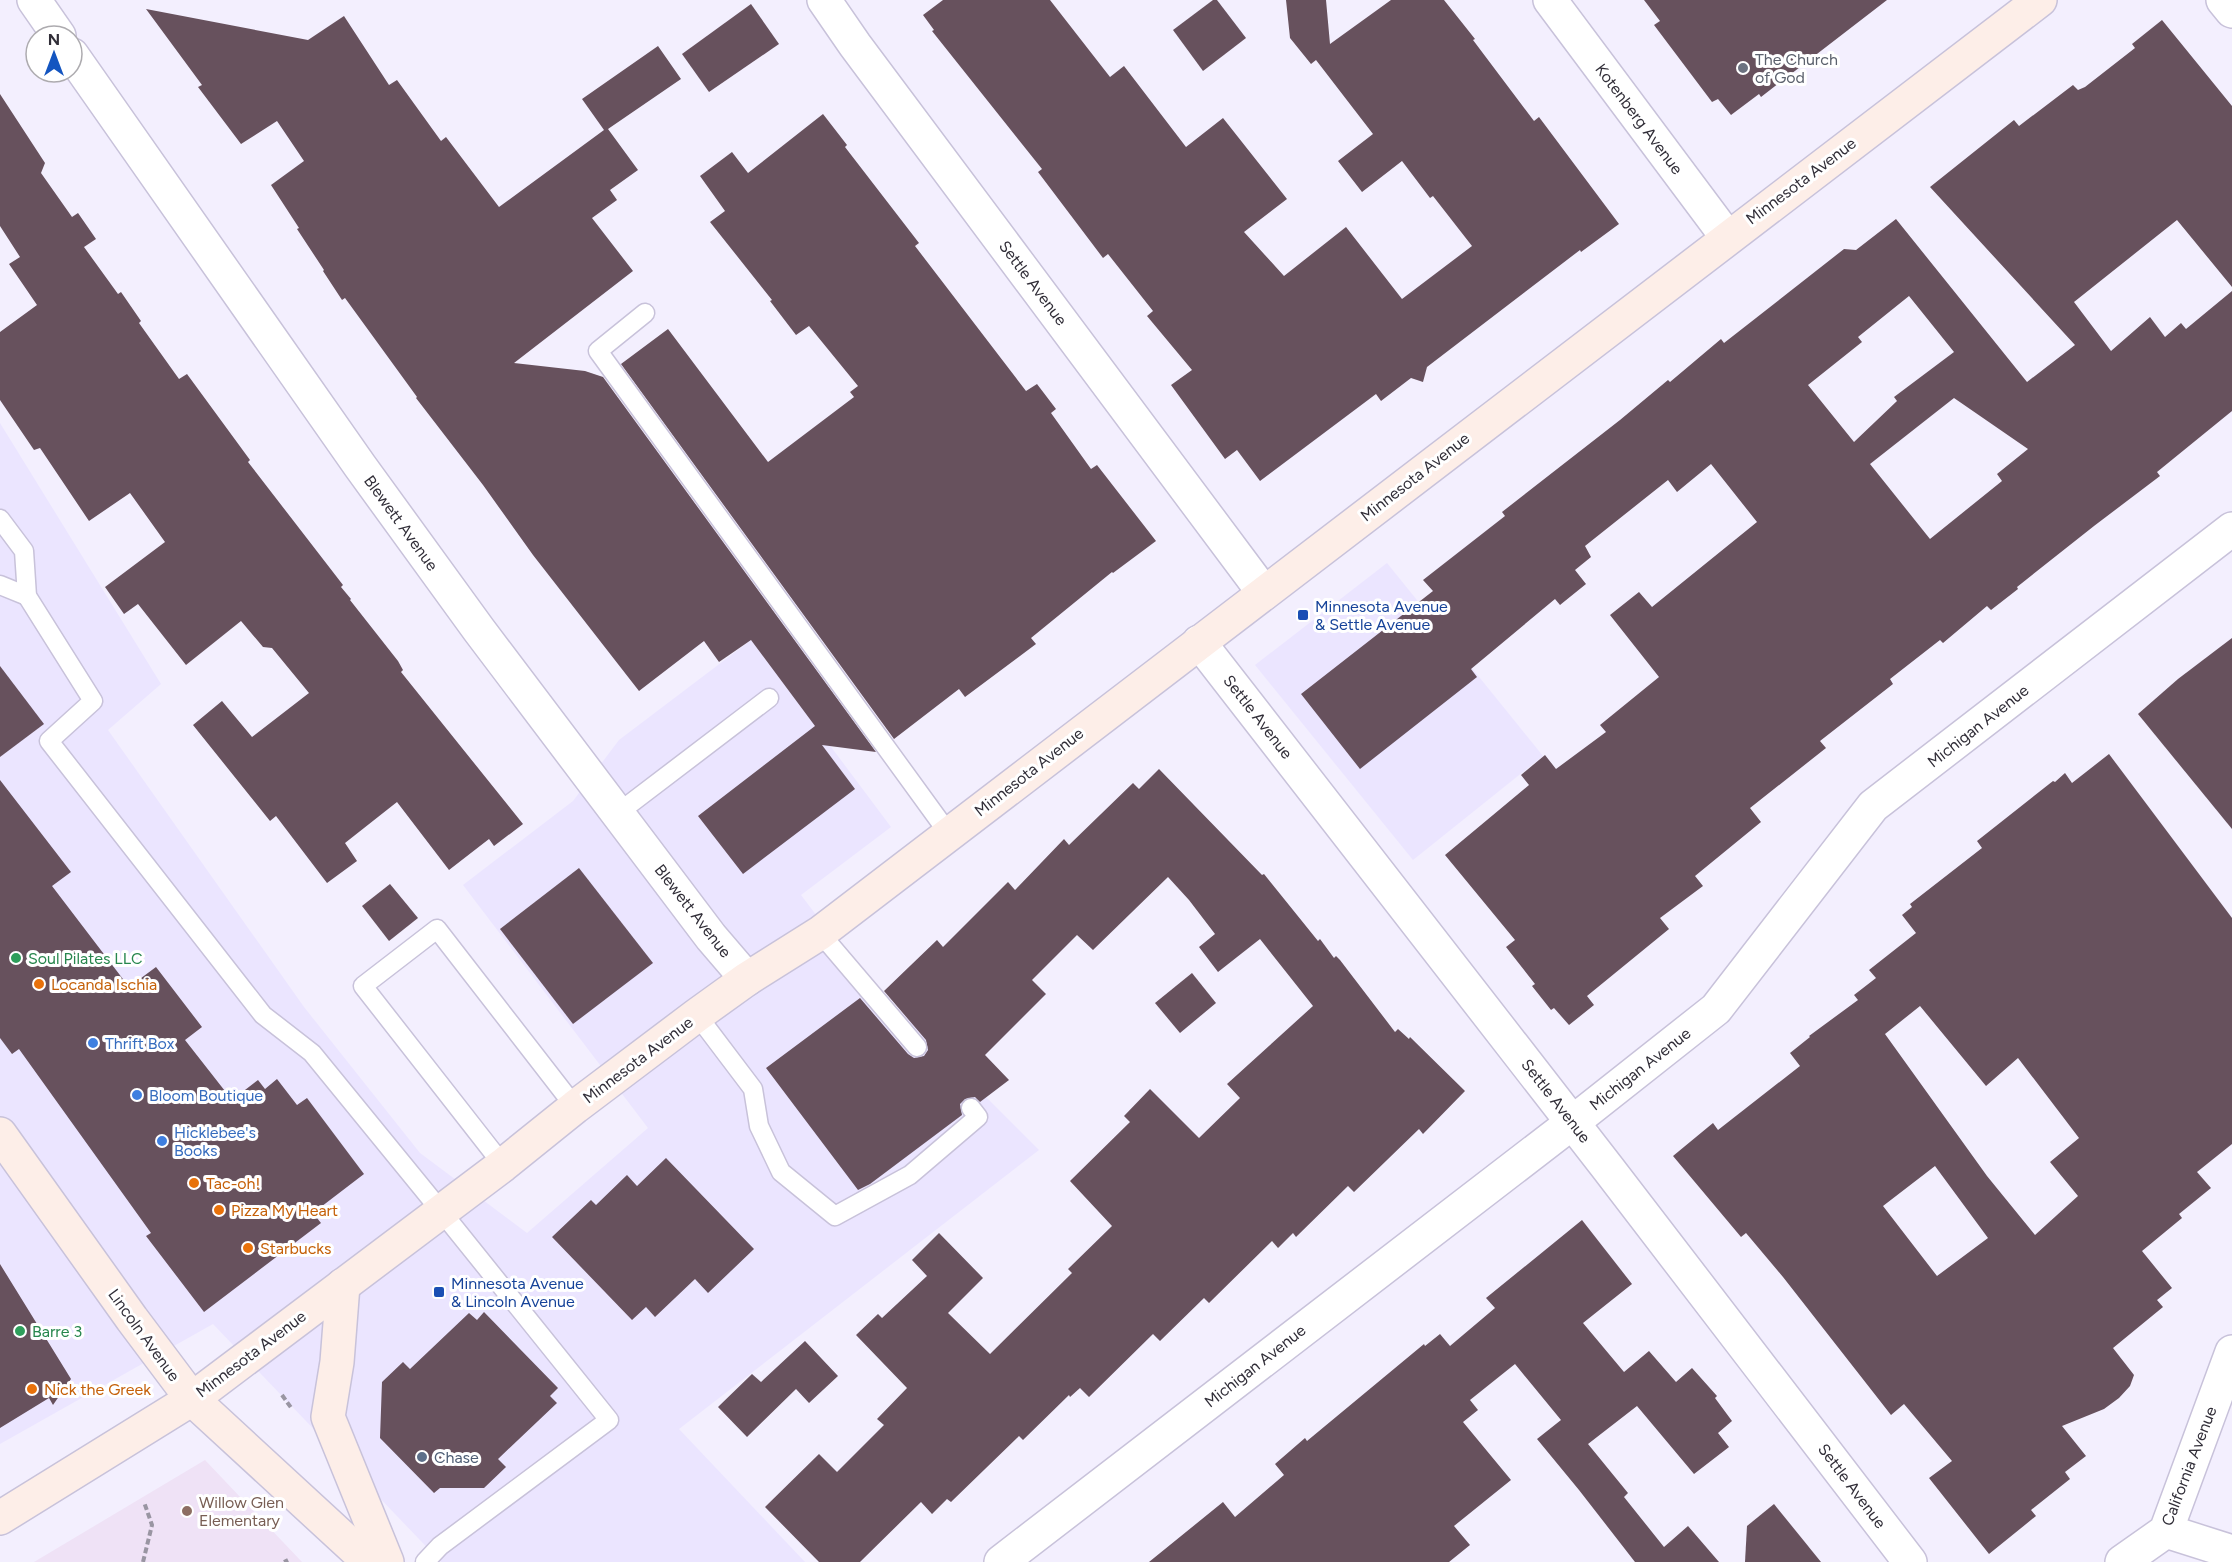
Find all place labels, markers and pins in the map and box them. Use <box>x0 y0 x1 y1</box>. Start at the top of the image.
place label: The Church of God <box>1755 50 1838 87</box>
marker: The Church of God <box>1736 61 1750 75</box>
place label: Minnesota Avenue & Settle Avenue <box>1315 597 1448 634</box>
marker: Minnesota Avenue & Settle Avenue <box>1296 608 1310 622</box>
place label: Soul Pilates LLC <box>28 949 143 968</box>
marker: Soul Pilates LLC <box>9 951 23 965</box>
place label: Locanda Ischia <box>51 975 157 994</box>
marker: Locanda Ischia <box>32 977 46 991</box>
place label: Thrift Box <box>105 1034 175 1053</box>
marker: Thrift Box <box>86 1036 100 1050</box>
place label: Bloom Boutique <box>149 1086 263 1105</box>
marker: Bloom Boutique <box>130 1088 144 1102</box>
place label: Hicklebee's Books <box>174 1123 256 1160</box>
marker: Hicklebee's Books <box>155 1134 169 1148</box>
place label: Tac-oh! <box>206 1174 260 1193</box>
marker: Tac-oh! <box>187 1176 201 1190</box>
place label: Pizza My Heart <box>231 1201 338 1220</box>
marker: Pizza My Heart <box>212 1203 226 1217</box>
place label: Starbucks <box>260 1239 332 1258</box>
marker: Starbucks <box>241 1241 255 1255</box>
place label: Minnesota Avenue & Lincoln Avenue <box>451 1274 584 1311</box>
marker: Minnesota Avenue & Lincoln Avenue <box>432 1285 446 1299</box>
place label: Barre 3 <box>32 1322 82 1341</box>
marker: Barre 3 <box>13 1324 27 1338</box>
place label: Nick the Greek <box>44 1380 151 1399</box>
marker: Nick the Greek <box>25 1382 39 1396</box>
place label: Chase <box>434 1448 479 1467</box>
marker: Chase <box>415 1450 429 1464</box>
place label: Willow Glen Elementary <box>199 1493 284 1530</box>
marker: Willow Glen Elementary <box>180 1504 194 1518</box>

